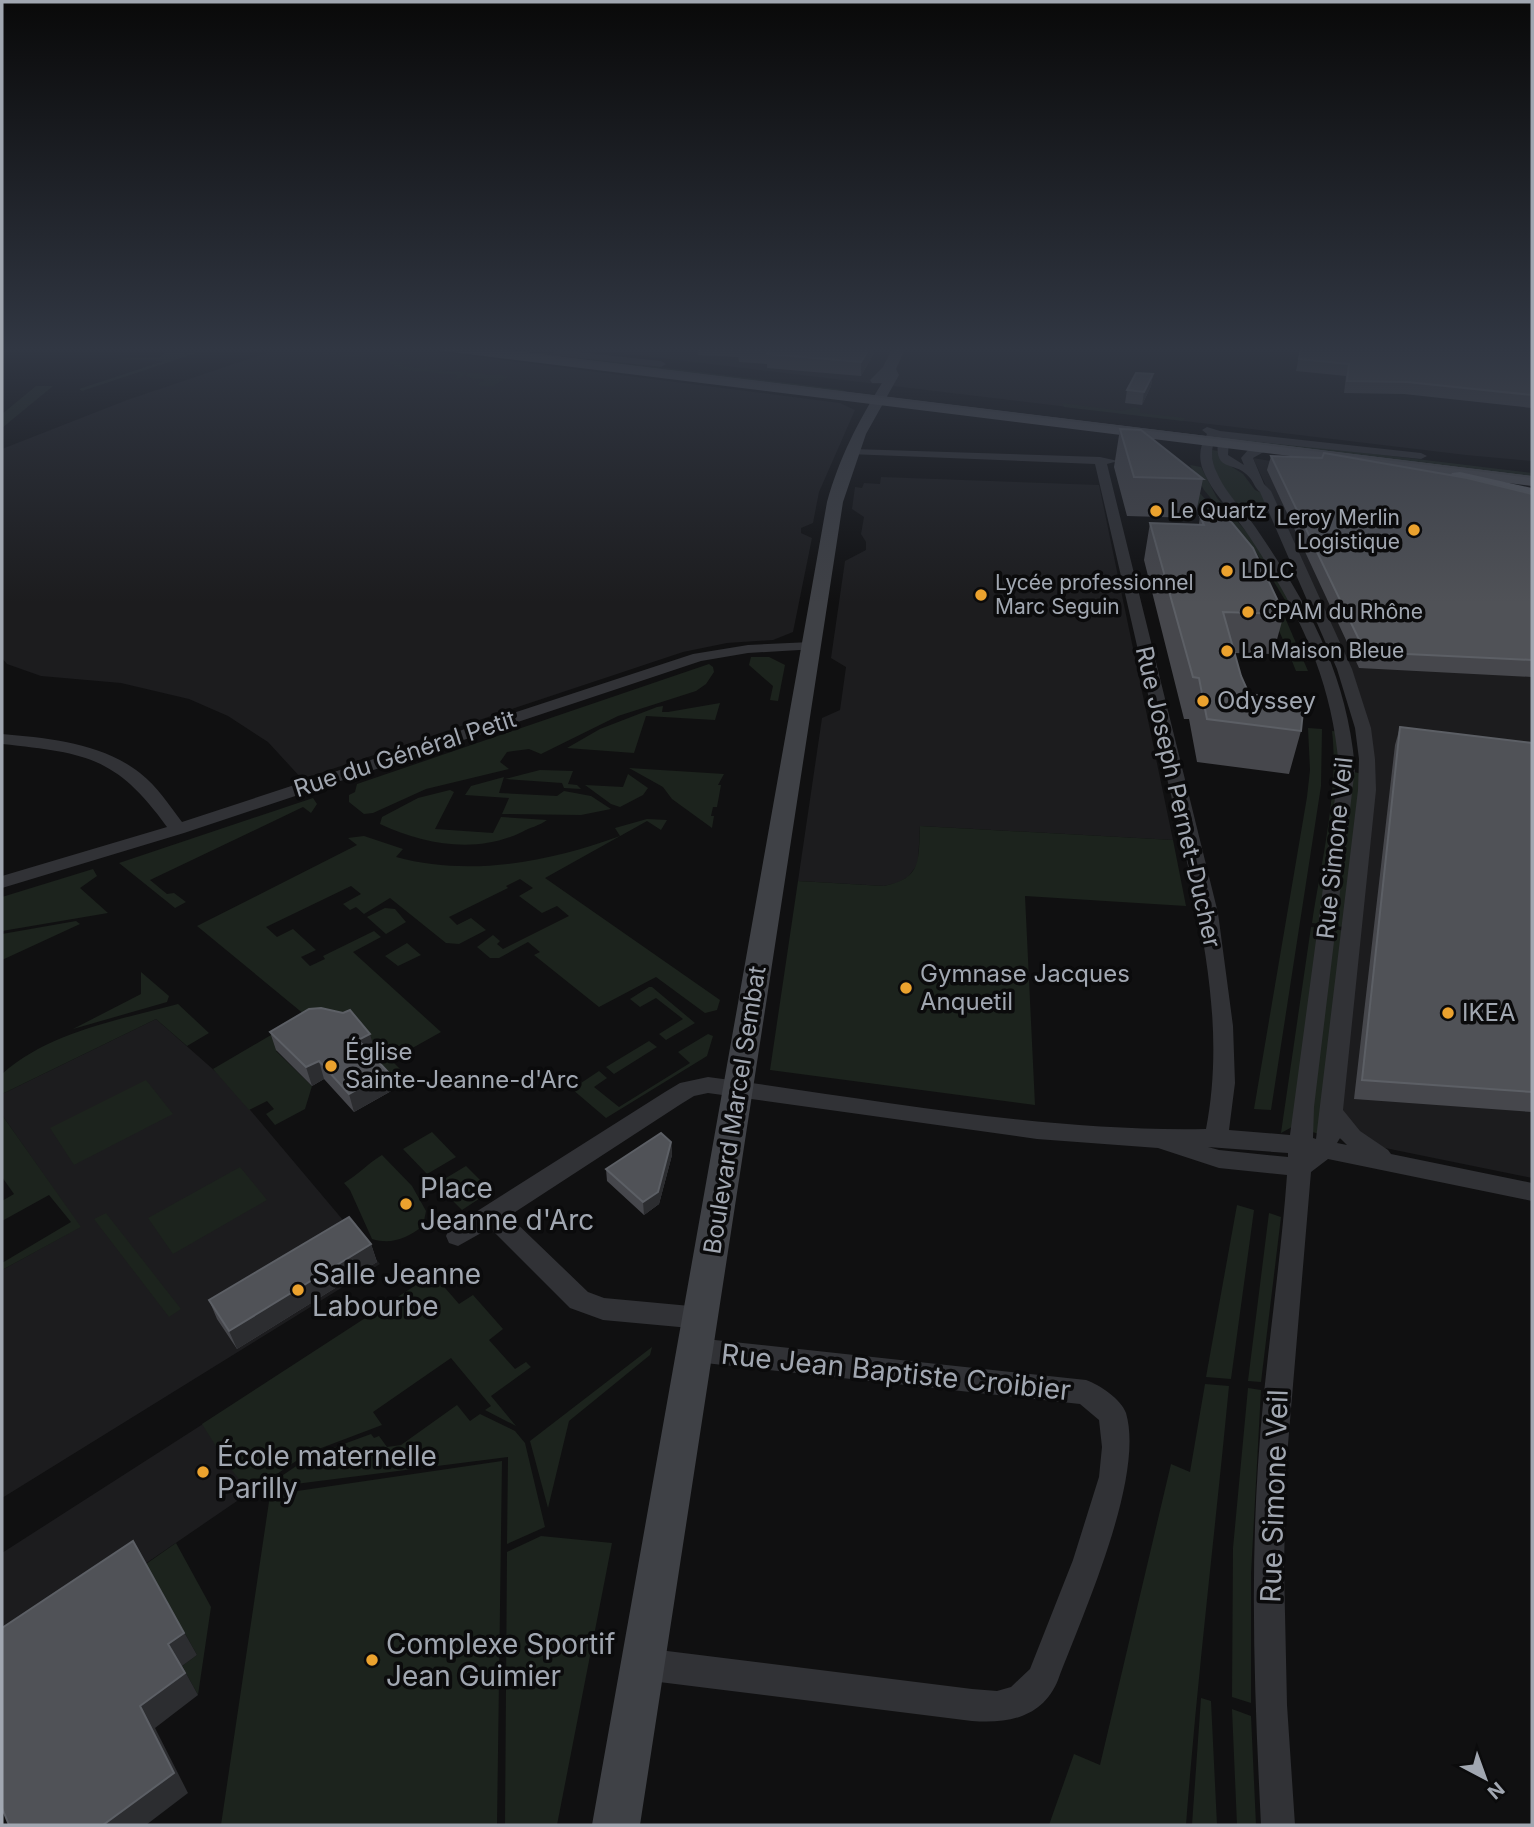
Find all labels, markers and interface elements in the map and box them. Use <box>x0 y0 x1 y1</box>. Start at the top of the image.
place label: Le Quartz <box>1170 498 1267 523</box>
marker: Le Quartz <box>1148 503 1164 519</box>
place label: Leroy Merlin Logistique <box>1276 505 1400 554</box>
marker: Leroy Merlin Logistique <box>1406 522 1422 538</box>
place label: LDLC <box>1241 558 1295 583</box>
marker: LDLC <box>1219 563 1235 579</box>
place label: Lycée professionnel Marc Seguin <box>995 570 1194 619</box>
marker: Lycée professionnel Marc Seguin <box>973 587 989 603</box>
place label: CPAM du Rhône <box>1262 599 1423 624</box>
marker: CPAM du Rhône <box>1240 604 1256 620</box>
place label: La Maison Bleue <box>1241 638 1404 663</box>
street label: Rue Joseph Pernet-Ducher <box>1130 643 1227 950</box>
marker: La Maison Bleue <box>1219 643 1235 659</box>
place label: Odyssey <box>1217 686 1316 715</box>
marker: Odyssey <box>1195 693 1211 709</box>
street label: Rue du Général Petit <box>290 704 520 803</box>
street label: Rue Simone Veil <box>1311 755 1358 940</box>
place label: Gymnase Jacques Anquetil <box>920 959 1130 1016</box>
street label: Boulevard Marcel Sembat <box>697 964 772 1256</box>
marker: Gymnase Jacques Anquetil <box>898 980 914 996</box>
place label: IKEA <box>1462 998 1516 1027</box>
marker: IKEA <box>1440 1005 1456 1021</box>
place label: Église Sainte-Jeanne-d'Arc <box>345 1036 579 1094</box>
marker: Église Sainte-Jeanne-d'Arc <box>323 1058 339 1074</box>
place label: Place Jeanne d'Arc <box>420 1171 594 1237</box>
marker: Place Jeanne d'Arc <box>398 1196 414 1212</box>
place label: Salle Jeanne Labourbe <box>312 1257 481 1323</box>
marker: Salle Jeanne Labourbe <box>290 1282 306 1298</box>
street label: Rue Jean Baptiste Croibier <box>719 1337 1073 1407</box>
street label: Rue Simone Veil <box>1253 1389 1295 1603</box>
place label: École maternelle Parilly <box>217 1438 437 1505</box>
marker: École maternelle Parilly <box>195 1464 211 1480</box>
place label: Complexe Sportif Jean Guimier <box>386 1627 615 1693</box>
marker: Complexe Sportif Jean Guimier <box>364 1652 380 1668</box>
north arrow <box>1450 1743 1520 1813</box>
text: N <box>1483 1777 1509 1804</box>

